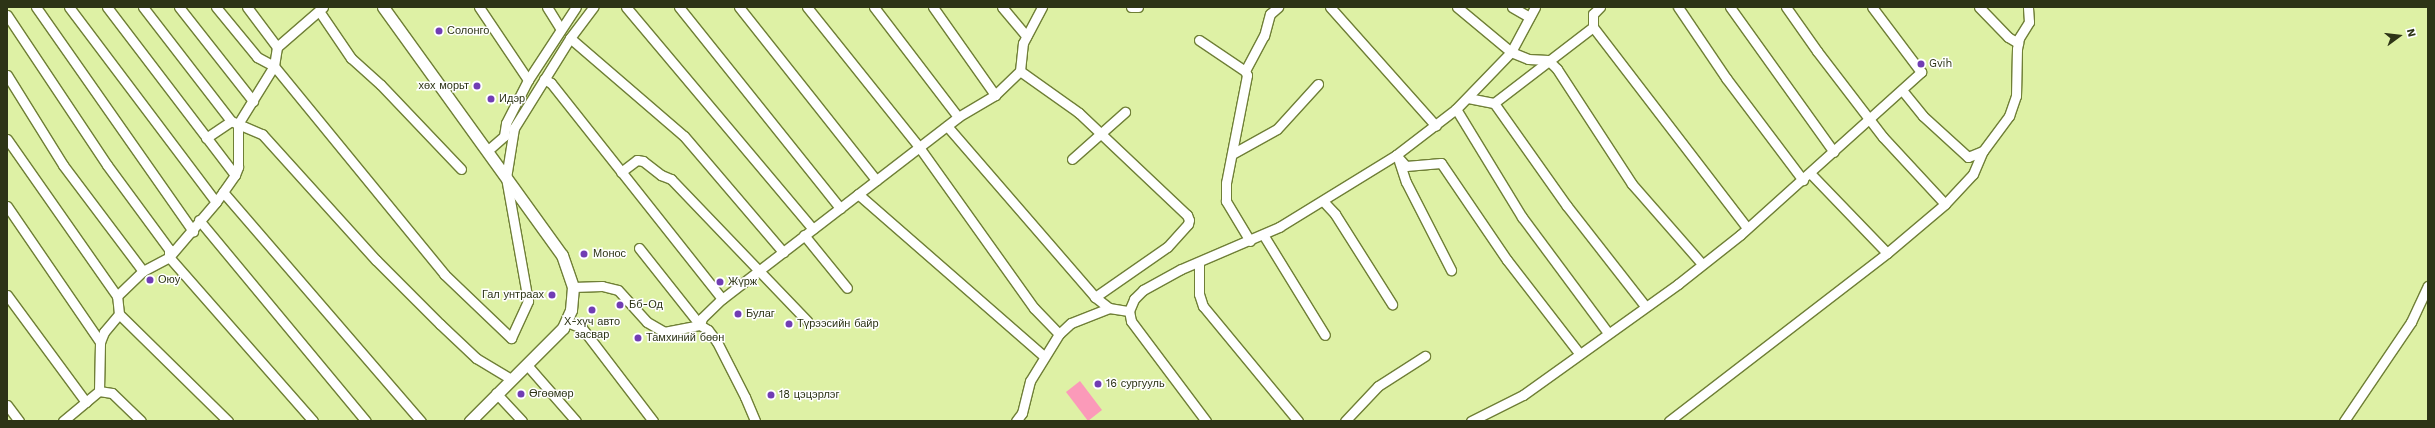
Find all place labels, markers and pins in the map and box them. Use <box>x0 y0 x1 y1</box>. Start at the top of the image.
place label: Солонго <box>447 24 489 38</box>
marker: Солонго <box>434 26 444 36</box>
place label: Gvih <box>1929 57 1952 71</box>
marker: Gvih <box>1916 59 1926 69</box>
place label: хөх морьт <box>418 79 469 93</box>
marker: хөх морьт <box>472 81 482 91</box>
place label: Идэр <box>499 92 525 106</box>
marker: Идэр <box>486 94 496 104</box>
place label: Монос <box>593 247 626 261</box>
marker: Монос <box>578 248 590 260</box>
place label: Оюу <box>158 273 180 287</box>
marker: Оюу <box>145 275 155 285</box>
place label: Жүрж <box>728 275 757 289</box>
marker: Жүрж <box>715 277 725 287</box>
place label: Гал унтраах <box>482 288 544 302</box>
marker: Гал унтраах <box>547 290 557 300</box>
place label: Бб-Од <box>629 298 663 312</box>
marker: Бб-Од <box>614 299 626 311</box>
marker: Х-хүч авто засвар <box>587 305 597 315</box>
place label: Булаг <box>746 307 775 321</box>
marker: Булаг <box>733 309 743 319</box>
place label: Х-хүч авто засвар <box>564 316 620 342</box>
place label: Түрээсийн байр <box>797 317 879 331</box>
marker: Түрээсийн байр <box>784 319 794 329</box>
place label: Тамхиний бөөн <box>646 331 724 345</box>
marker: Тамхиний бөөн <box>633 333 643 343</box>
place label: 16 сургууль <box>1106 377 1165 391</box>
marker: 16 сургууль <box>1093 379 1103 389</box>
place label: Өгөөмөр <box>529 387 574 401</box>
place label: 18 цэцэрлэг <box>779 388 839 402</box>
marker: Өгөөмөр <box>516 389 526 399</box>
marker: 18 цэцэрлэг <box>766 390 776 400</box>

